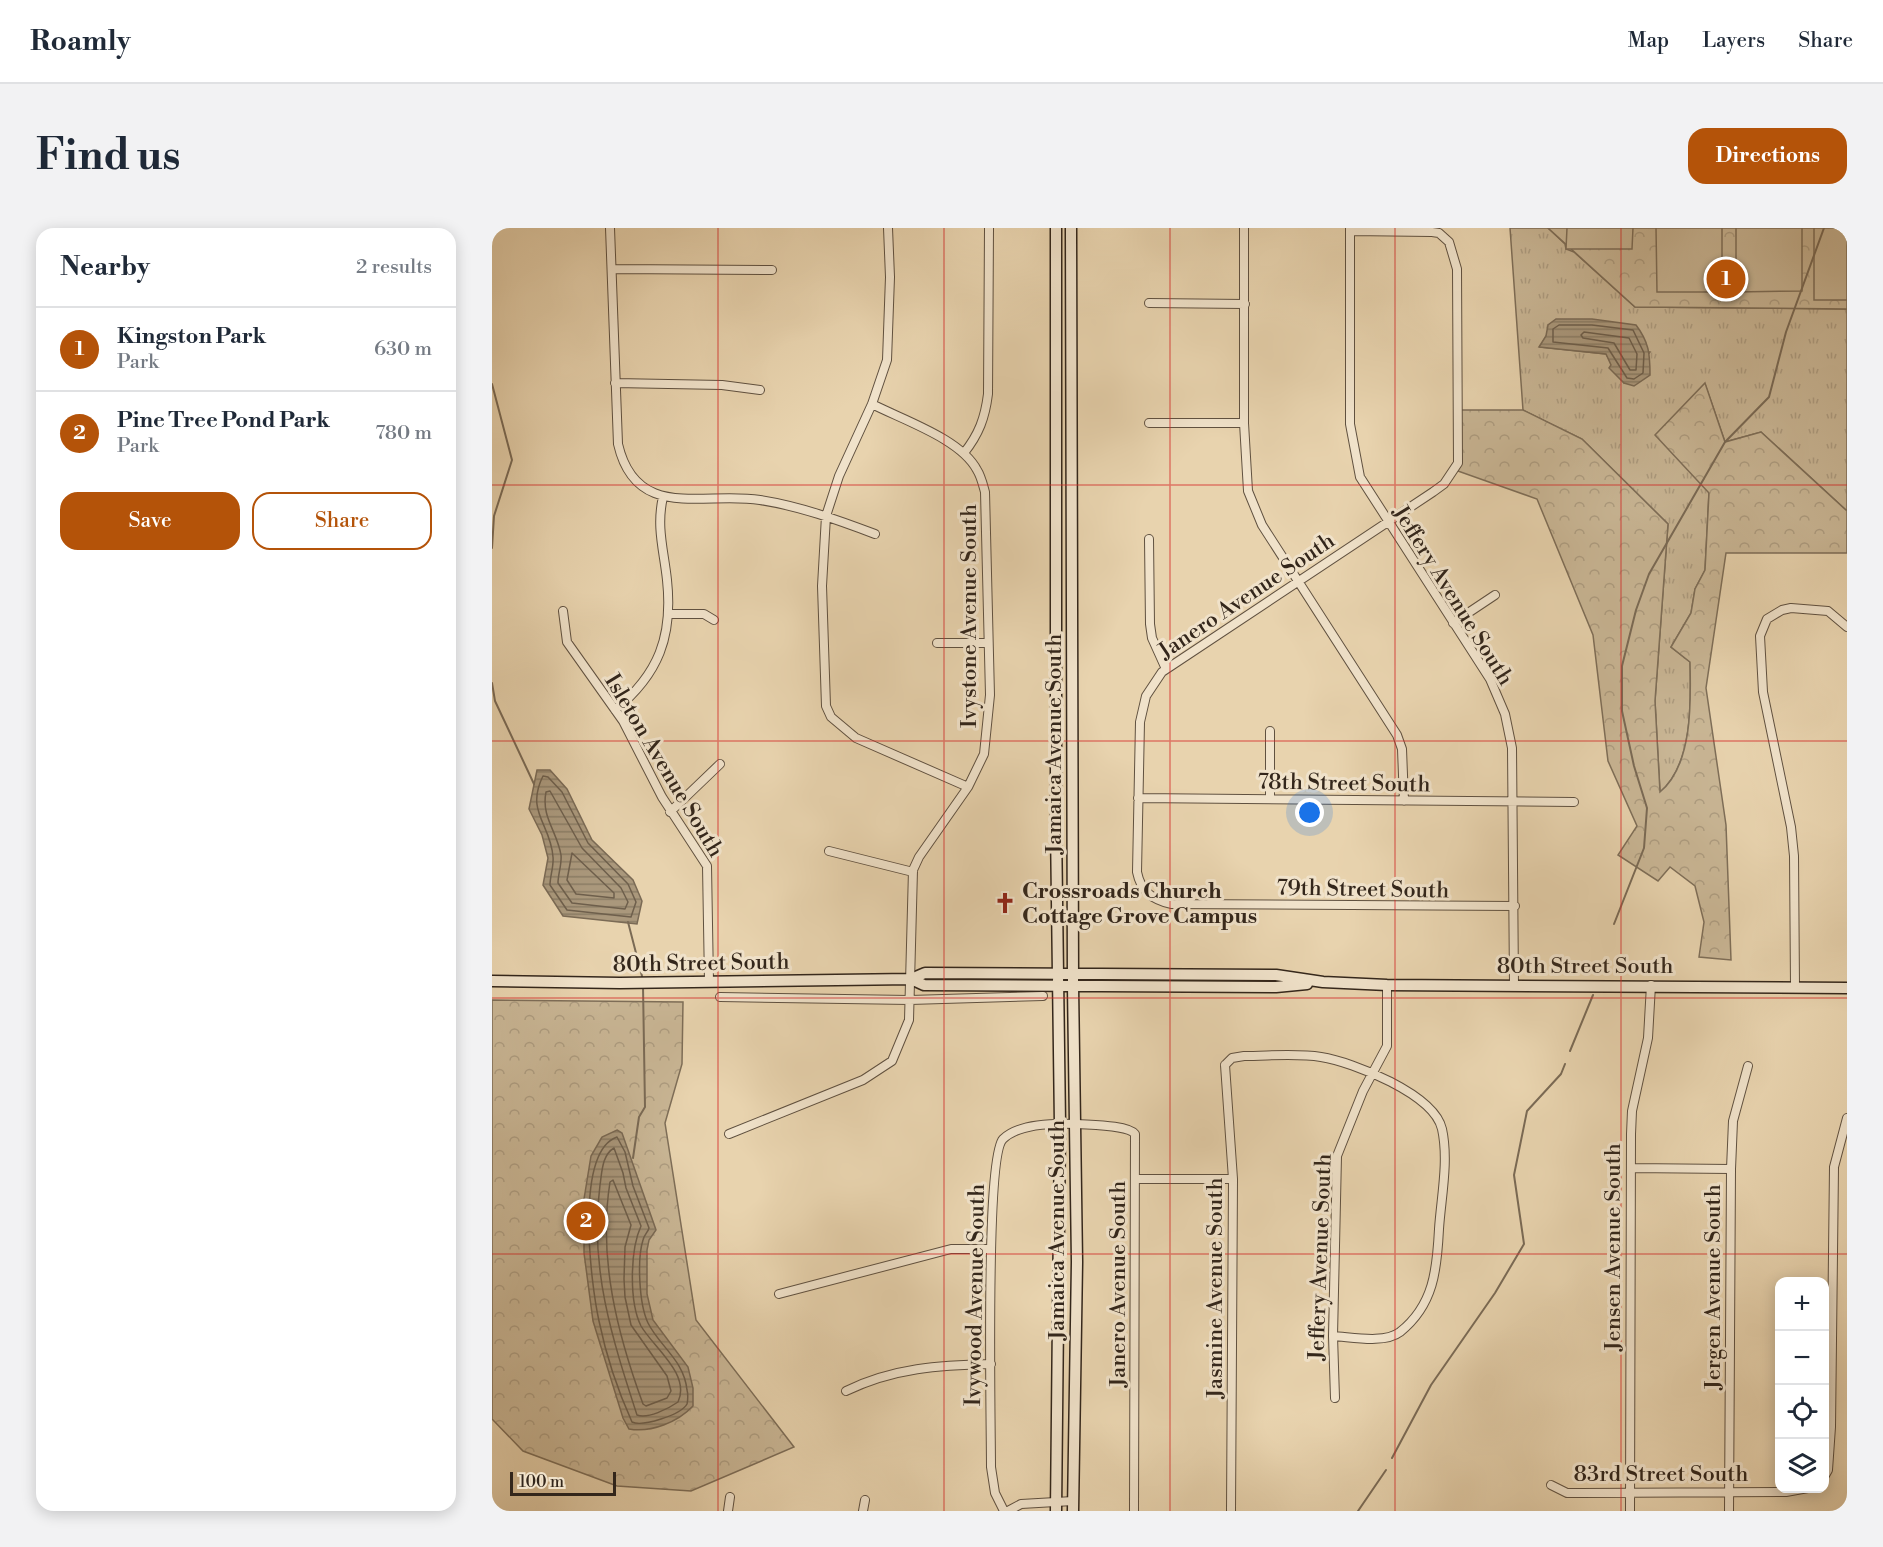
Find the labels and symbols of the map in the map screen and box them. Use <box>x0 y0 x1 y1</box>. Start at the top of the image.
pin: 1 <box>1706 256 1746 302</box>
street label: Jeffery Avenue South <box>1386 500 1519 691</box>
street label: Ivystone Avenue South <box>956 504 983 728</box>
street label: Janero Avenue South <box>1153 527 1340 666</box>
street label: Jamaica Avenue South <box>1041 634 1068 855</box>
street label: Isleton Avenue South <box>598 669 729 862</box>
street label: 78th Street South <box>1257 768 1431 799</box>
your location <box>1295 798 1324 827</box>
street label: 79th Street South <box>1276 874 1450 905</box>
place label: Crossroads Church Cottage Grove Campus <box>1022 878 1257 930</box>
church icon: Crossroads Church Cottage Grove Campus <box>993 891 1017 915</box>
street label: 80th Street South <box>612 948 790 979</box>
street label: 80th Street South <box>1497 953 1673 980</box>
street label: Jamaica Avenue South <box>1044 1120 1071 1341</box>
street label: Jensen Avenue South <box>1600 1143 1627 1352</box>
street label: Jeffery Avenue South <box>1303 1153 1338 1362</box>
street label: Jasmine Avenue South <box>1202 1177 1229 1400</box>
street label: Janero Avenue South <box>1105 1181 1132 1388</box>
street label: Ivywood Avenue South <box>960 1184 991 1406</box>
street label: Jergen Avenue South <box>1700 1184 1727 1391</box>
pin: 2 <box>566 1198 605 1244</box>
street label: 83rd Street South <box>1574 1461 1748 1488</box>
scale bar <box>510 1469 616 1496</box>

